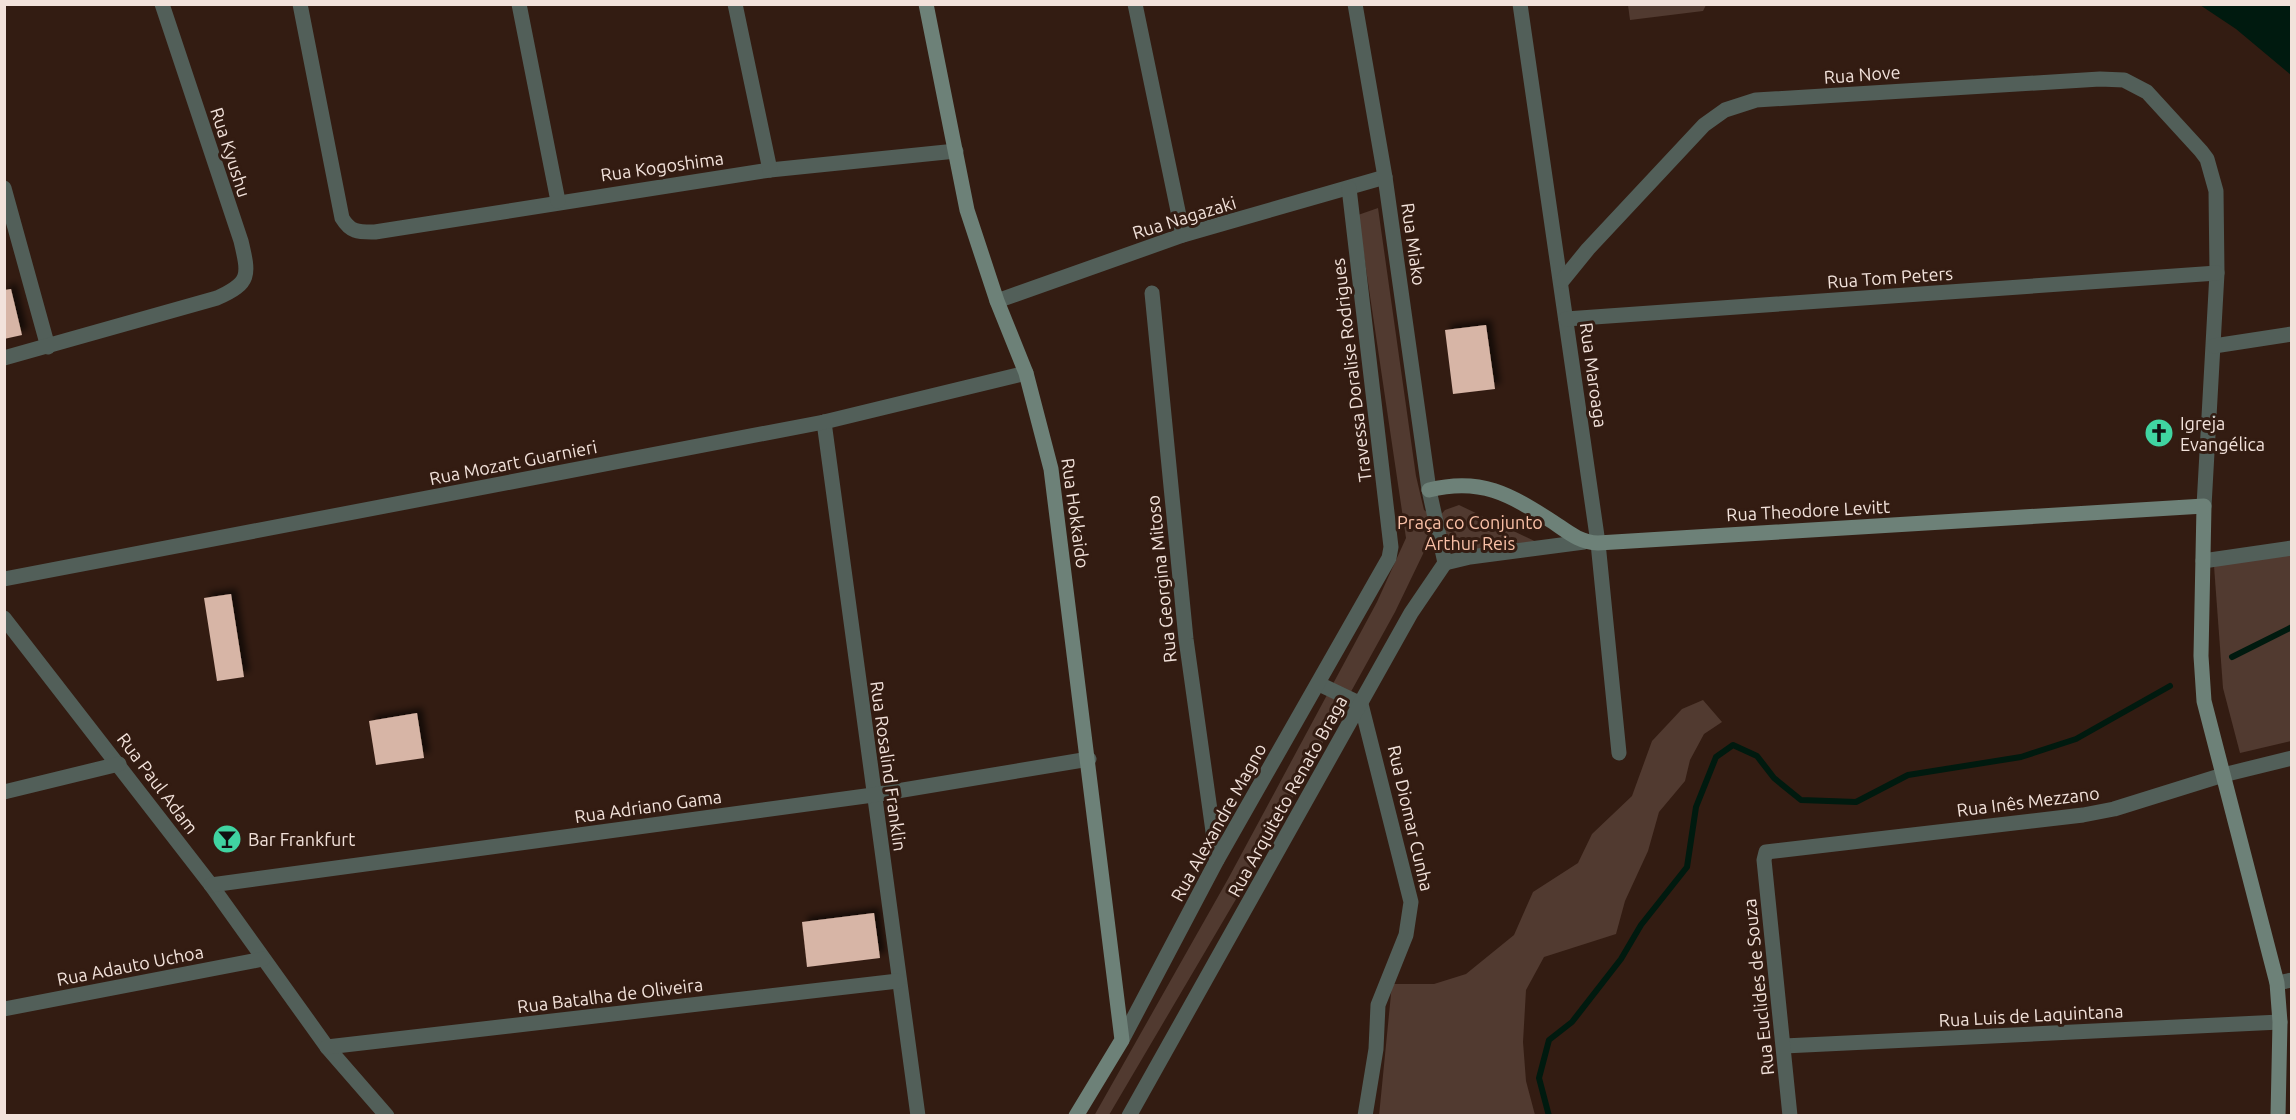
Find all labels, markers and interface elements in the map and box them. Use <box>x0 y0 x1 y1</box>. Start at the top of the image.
street label: Rua Nove <box>1823 61 1901 87</box>
street label: Rua Kyushu <box>207 105 255 199</box>
street label: Rua Kogoshima <box>599 147 725 185</box>
street label: Rua Nagazaki <box>1130 192 1238 242</box>
street label: Rua Miako <box>1398 201 1430 287</box>
street label: Travessa Doralise Rodrigues <box>1327 257 1375 483</box>
street label: Rua Tom Peters <box>1826 263 1954 291</box>
street label: Rua Maroaga <box>1577 321 1611 429</box>
place label: Igreja Evangélica <box>2180 413 2265 454</box>
church icon: Igreja Evangélica <box>2143 417 2175 449</box>
street label: Rua Mozart Guarnieri <box>427 436 599 488</box>
street label: Rua Hokkaido <box>1058 457 1094 569</box>
street label: Rua Georgina Mitoso <box>1142 494 1180 664</box>
street label: Rua Theodore Levitt <box>1726 496 1890 524</box>
park label: Praça co Conjunto Arthur Reis <box>1397 512 1543 553</box>
street label: Rua Rosalind Franklin <box>867 680 911 852</box>
street label: Rua Arquiteto Renato Braga <box>1223 692 1351 900</box>
street label: Rua Paul Adam <box>114 729 202 837</box>
street label: Rua Alexandre Magno <box>1166 740 1270 904</box>
street label: Rua Diomar Cunha <box>1384 743 1438 893</box>
street label: Rua Inês Mezzano <box>1955 782 2101 820</box>
street label: Rua Adriano Gama <box>573 786 723 826</box>
bar icon: Bar Frankfurt <box>211 823 243 855</box>
place label: Bar Frankfurt <box>248 829 355 849</box>
street label: Rua Euclides de Souza <box>1739 898 1777 1076</box>
street label: Rua Adauto Uchoa <box>55 941 205 989</box>
street label: Rua Batalha de Oliveira <box>516 974 704 1016</box>
street label: Rua Luis de Laquintana <box>1938 1000 2124 1030</box>

